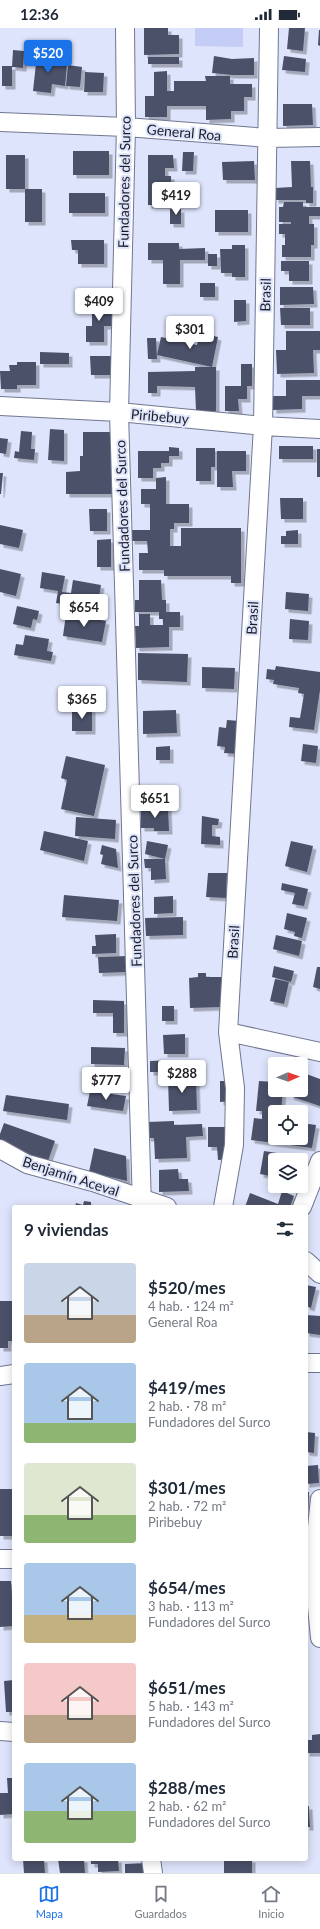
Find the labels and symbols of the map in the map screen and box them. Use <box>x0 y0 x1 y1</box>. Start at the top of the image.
pin: $520 <box>24 40 72 74</box>
street label: Fundadores del Surco <box>114 116 134 248</box>
street label: General Roa <box>146 120 222 144</box>
pin: $419 <box>152 182 200 216</box>
street label: Brasil <box>256 278 274 312</box>
pin: $409 <box>75 288 123 322</box>
pin: $301 <box>166 316 214 350</box>
street label: Piribebuy <box>130 405 191 427</box>
street label: Fundadores del Surco <box>111 440 133 572</box>
pin: $654 <box>60 594 108 628</box>
street label: Brasil <box>243 601 261 635</box>
pin: $365 <box>58 686 106 720</box>
pin: $651 <box>131 785 179 819</box>
street label: Fundadores del Surco <box>123 835 145 967</box>
street label: Brasil <box>224 925 242 959</box>
north arrow <box>268 1057 308 1097</box>
pin: $288 <box>158 1060 206 1094</box>
pin: $777 <box>82 1067 130 1101</box>
street label: Benjamín Aceval <box>20 1152 122 1200</box>

